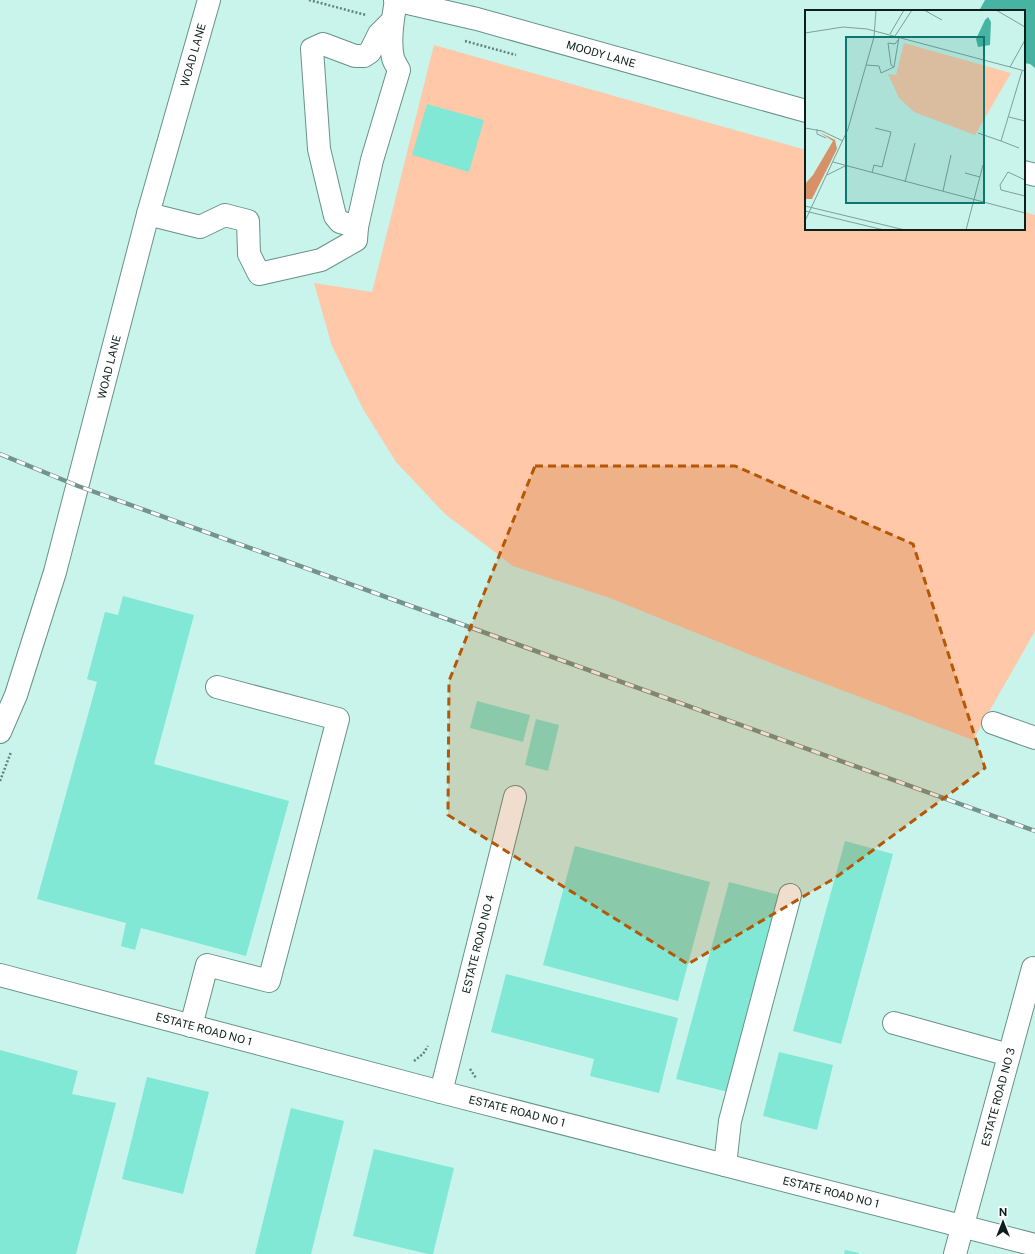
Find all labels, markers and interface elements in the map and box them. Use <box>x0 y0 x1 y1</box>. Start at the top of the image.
inset map <box>805 10 1025 230</box>
street label: WOAD LANE <box>178 22 208 88</box>
street label: MOODY LANE <box>565 38 637 70</box>
street label: WOAD LANE <box>95 334 123 400</box>
street label: ESTATE ROAD NO 4 <box>460 893 496 995</box>
street label: ESTATE ROAD NO 1 <box>155 1010 253 1048</box>
street label: ESTATE ROAD NO 3 <box>979 1046 1017 1148</box>
street label: ESTATE ROAD NO 1 <box>467 1093 567 1129</box>
street label: ESTATE ROAD NO 1 <box>781 1174 881 1210</box>
north arrow <box>983 1202 1023 1242</box>
text: N <box>999 1206 1007 1218</box>

